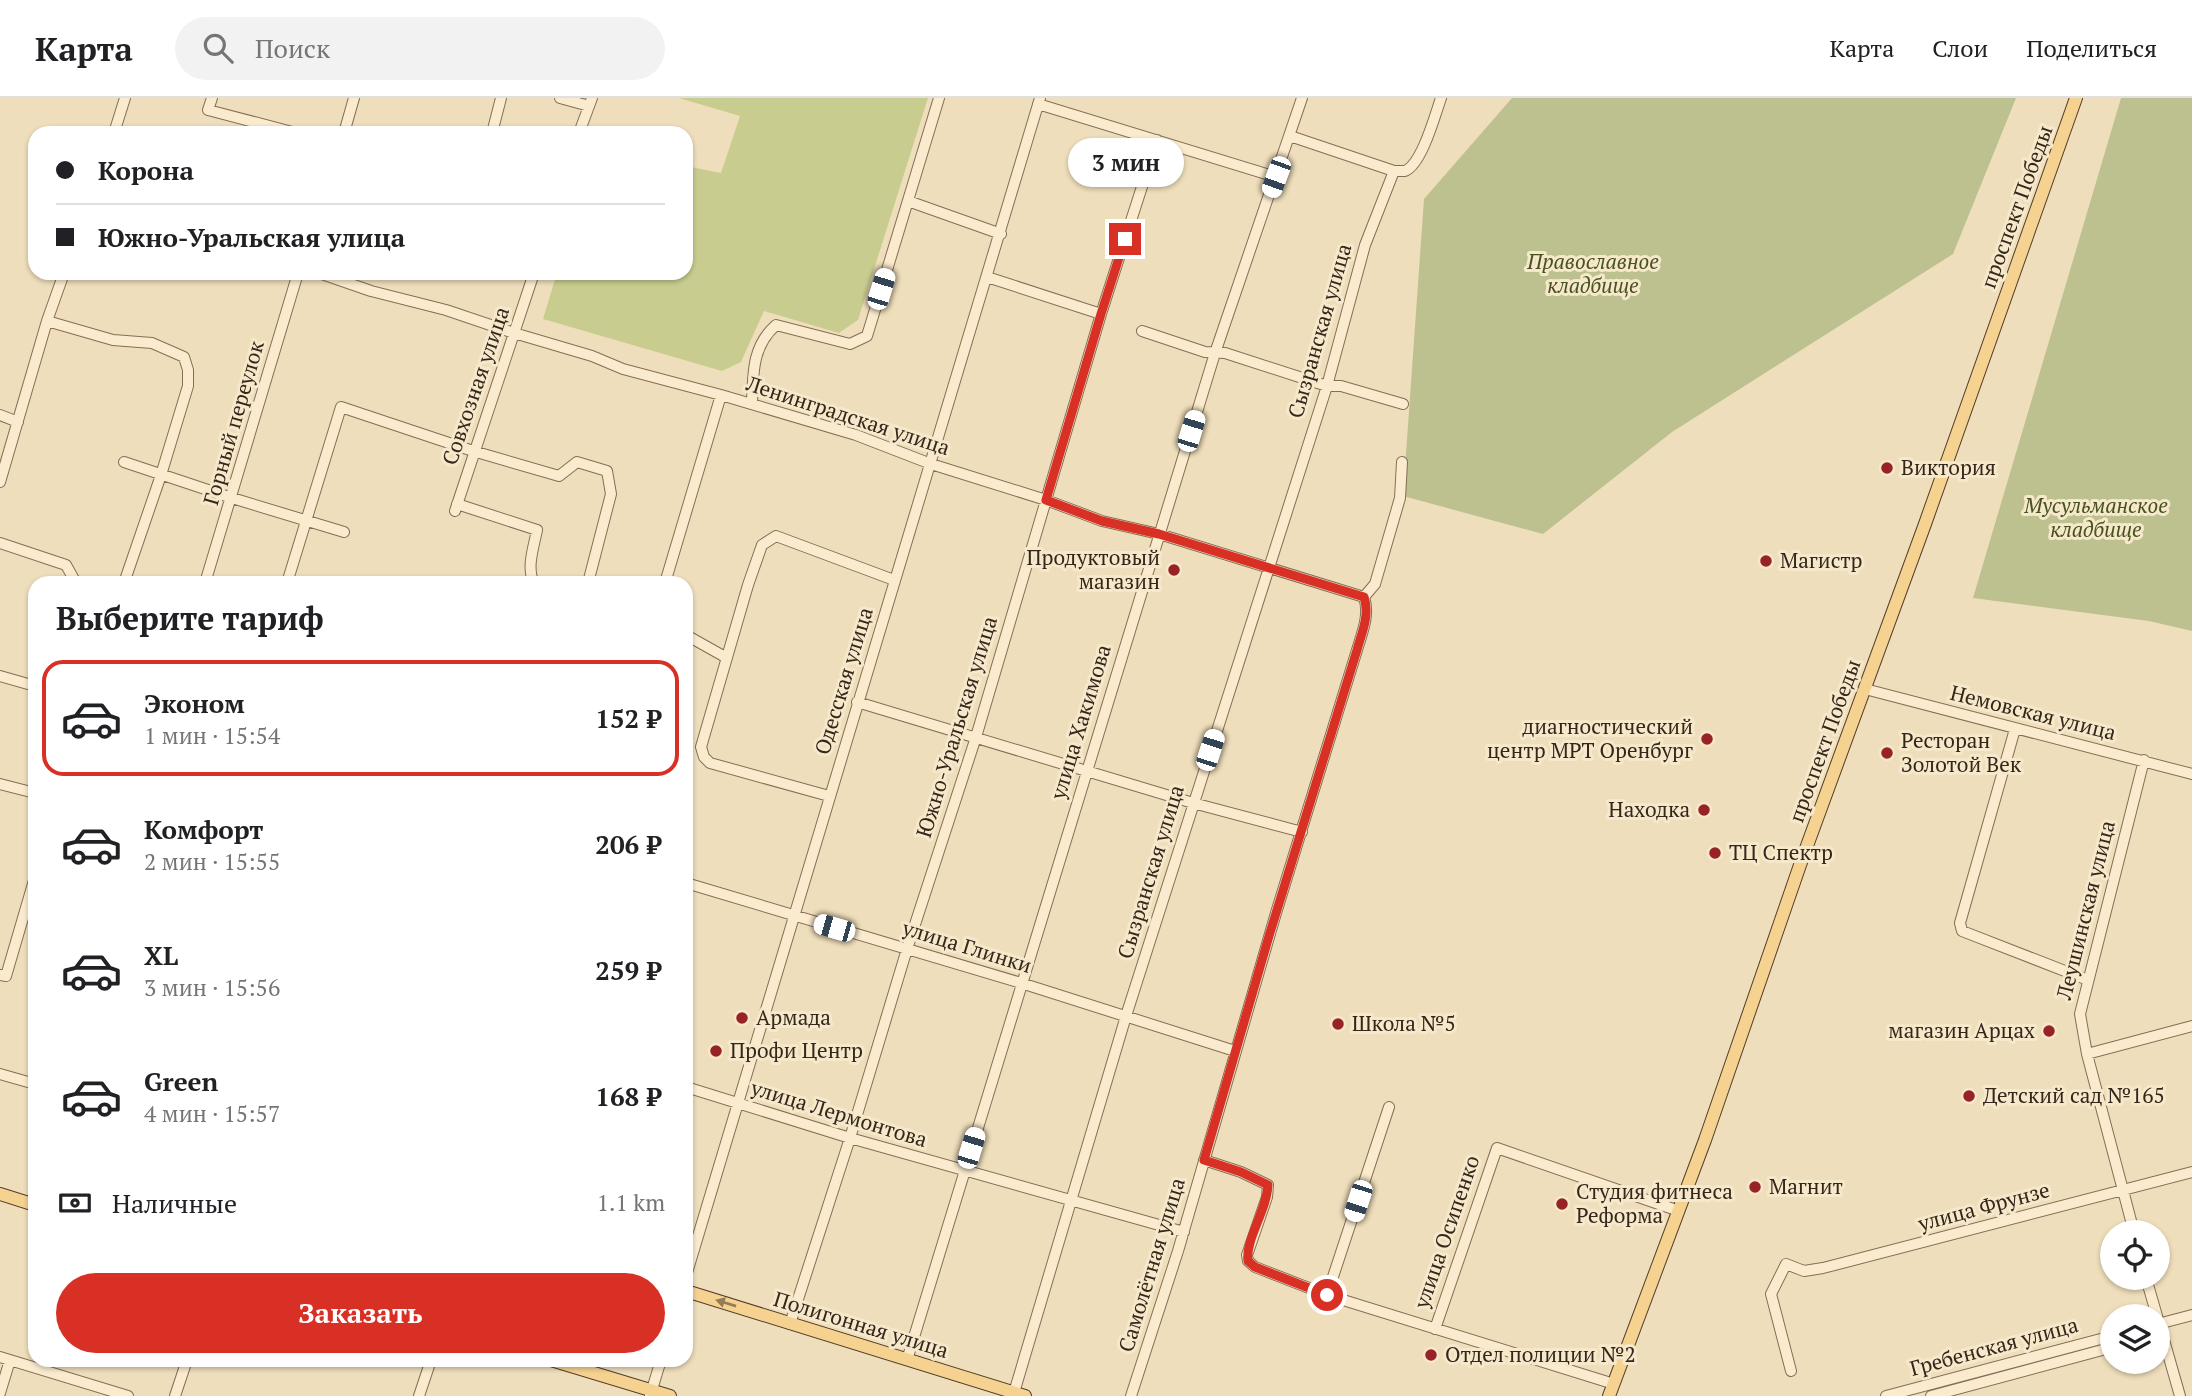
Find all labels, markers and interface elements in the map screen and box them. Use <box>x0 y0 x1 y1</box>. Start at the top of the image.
search box <box>175 17 665 80</box>
text: Карта <box>35 27 133 70</box>
icon: search <box>199 29 237 67</box>
text: Поиск <box>255 31 330 65</box>
text: Карта <box>1829 32 1894 64</box>
text: Слои <box>1932 32 1988 64</box>
text: Поделиться <box>2026 32 2157 64</box>
street label: проспект Победы <box>1974 121 2059 292</box>
callout: 3 мин <box>1067 138 1183 186</box>
text: 3 мин <box>1092 147 1160 178</box>
text: Корона <box>98 153 194 187</box>
car <box>1259 154 1294 200</box>
text: Южно-Уральская улица <box>98 220 405 254</box>
route end <box>1109 223 1141 255</box>
street label: Сызранская улица <box>1281 240 1357 421</box>
park label: Православное кладбище <box>1526 247 1659 299</box>
car <box>865 266 898 312</box>
street label: Совхозная улица <box>435 303 515 468</box>
street label: Горный переулок <box>196 337 270 508</box>
street label: Ленинградская улица <box>742 369 954 461</box>
car <box>1175 408 1208 454</box>
place label: Виктория <box>1901 453 1996 481</box>
marker: Виктория <box>1879 460 1895 476</box>
park label: Мусульманское кладбище <box>2023 491 2168 543</box>
place label: Продуктовый магазин <box>1027 543 1160 595</box>
place label: Магистр <box>1780 546 1863 574</box>
marker: Магистр <box>1758 553 1774 569</box>
marker: Продуктовый магазин <box>1166 562 1182 578</box>
text: Выберите тариф <box>56 597 324 639</box>
street label: Одесская улица <box>807 603 879 758</box>
street label: Южно-Уральская улица <box>909 612 1003 841</box>
street label: улица Хакимова <box>1043 640 1117 804</box>
street label: проспект Победы <box>1782 655 1867 826</box>
street label: Немовская улица <box>1947 678 2119 746</box>
text: Эконом <box>144 686 245 720</box>
icon: car <box>60 687 123 750</box>
text: 152 ₽ <box>595 701 661 735</box>
place label: диагностический центр МРТ Оренбург <box>1487 712 1693 764</box>
text: 1 мин · 15:54 <box>144 720 280 751</box>
place label: Ресторан Золотой Век <box>1901 726 2022 778</box>
car <box>1194 727 1227 773</box>
marker: диагностический центр МРТ Оренбург <box>1699 731 1715 747</box>
marker: Ресторан Золотой Век <box>1879 745 1895 761</box>
street label: Сызранская улица <box>1110 781 1190 962</box>
place label: Находка <box>1608 795 1690 823</box>
marker: Находка <box>1696 802 1712 818</box>
text: Комфорт <box>144 812 263 846</box>
icon: car <box>60 813 123 876</box>
street label: Леушинская улица <box>2049 817 2121 1003</box>
text: 206 ₽ <box>595 827 661 861</box>
place label: ТЦ Спектр <box>1729 838 1833 866</box>
marker: ТЦ Спектр <box>1707 845 1723 861</box>
text: 2 мин · 15:55 <box>144 846 280 877</box>
car <box>811 912 858 944</box>
street label: улица Глинки <box>898 913 1035 979</box>
text: XL <box>144 938 178 972</box>
icon: car <box>60 939 123 1002</box>
text: 259 ₽ <box>595 953 661 987</box>
text: 3 мин · 15:56 <box>144 972 280 1003</box>
place label: Армада <box>756 1003 831 1031</box>
place label: Школа №5 <box>1352 1009 1456 1037</box>
marker: Армада <box>734 1010 750 1026</box>
marker: Школа №5 <box>1330 1016 1346 1032</box>
place label: магазин Арцах <box>1888 1016 2035 1044</box>
marker: магазин Арцах <box>2041 1023 2057 1039</box>
place label: Профи Центр <box>730 1036 863 1064</box>
marker: Профи Центр <box>708 1043 724 1059</box>
text: Green <box>144 1064 218 1098</box>
icon: car <box>60 1065 123 1128</box>
street label: улица Лермонтова <box>747 1073 931 1153</box>
text: 168 ₽ <box>595 1079 661 1113</box>
place label: Детский сад №165 <box>1983 1081 2165 1109</box>
marker: Детский сад №165 <box>1961 1088 1977 1104</box>
text: 4 мин · 15:57 <box>144 1098 280 1129</box>
car <box>955 1125 988 1171</box>
street label: улица Осипенко <box>1406 1151 1485 1313</box>
place label: Магнит <box>1769 1172 1843 1200</box>
street label: Самолётная улица <box>1111 1174 1191 1355</box>
street label: улица Фрунзе <box>1914 1175 2053 1237</box>
place label: Студия фитнеса Реформа <box>1576 1177 1733 1229</box>
car <box>1342 1178 1375 1224</box>
marker: Магнит <box>1747 1179 1763 1195</box>
icon: cash <box>56 1184 94 1222</box>
text: Наличные <box>112 1186 237 1220</box>
text: 1.1 km <box>597 1187 665 1218</box>
marker: Студия фитнеса Реформа <box>1554 1196 1570 1212</box>
map controls <box>2100 1220 2170 1374</box>
button: locate <box>2100 1220 2170 1290</box>
button: Заказать <box>56 1273 665 1353</box>
route start <box>1311 1279 1343 1311</box>
street label: Полигонная улица <box>770 1284 953 1364</box>
one-way arrow <box>715 1298 736 1308</box>
button: layers <box>2100 1304 2170 1374</box>
street label: Гребенская улица <box>1906 1310 2081 1382</box>
place label: Отдел полиции №2 <box>1445 1340 1636 1368</box>
marker: Отдел полиции №2 <box>1423 1347 1439 1363</box>

